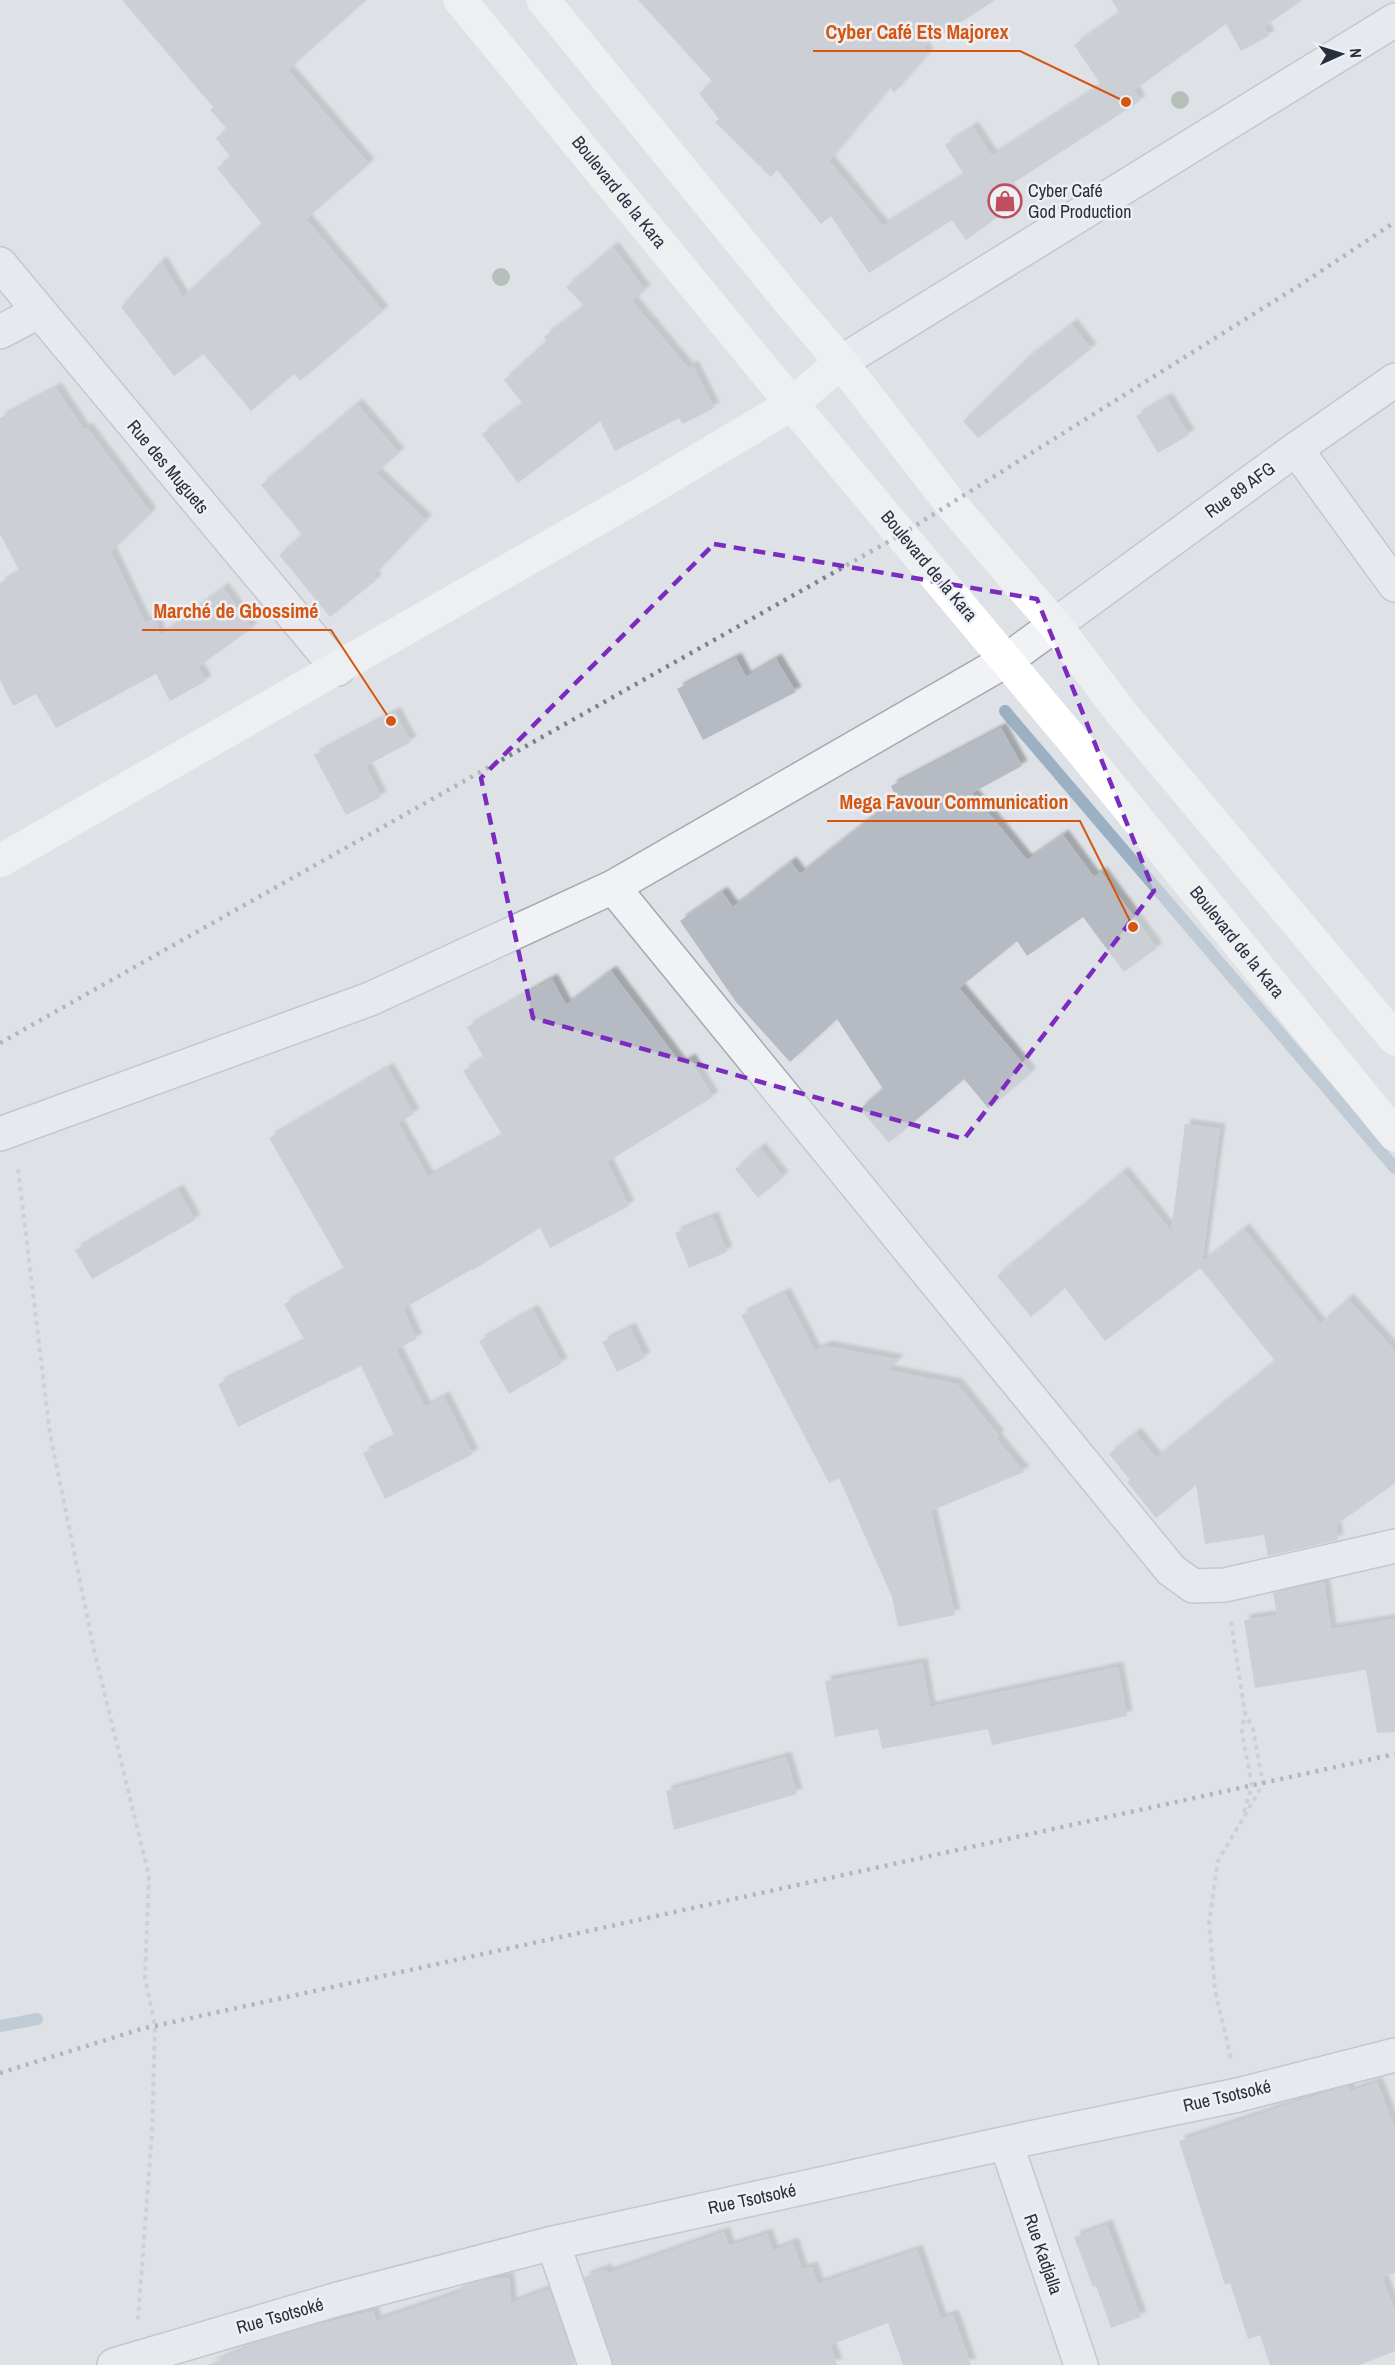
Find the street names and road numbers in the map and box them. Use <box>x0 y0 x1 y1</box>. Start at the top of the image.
street label: Boulevard de la Kara <box>566 130 672 253</box>
street label: Rue des Muguets <box>122 414 215 519</box>
street label: Rue 89 AFG <box>1199 456 1280 524</box>
street label: Boulevard de la Kara <box>876 505 983 627</box>
street label: Boulevard de la Kara <box>1184 880 1290 1003</box>
street label: Rue Tsotsoké <box>1180 2073 1273 2118</box>
street label: Rue Tsotsoké <box>705 2177 798 2220</box>
street label: Rue Kadjalla <box>1018 2210 1069 2297</box>
street label: Rue Tsotsoké <box>233 2291 326 2340</box>

